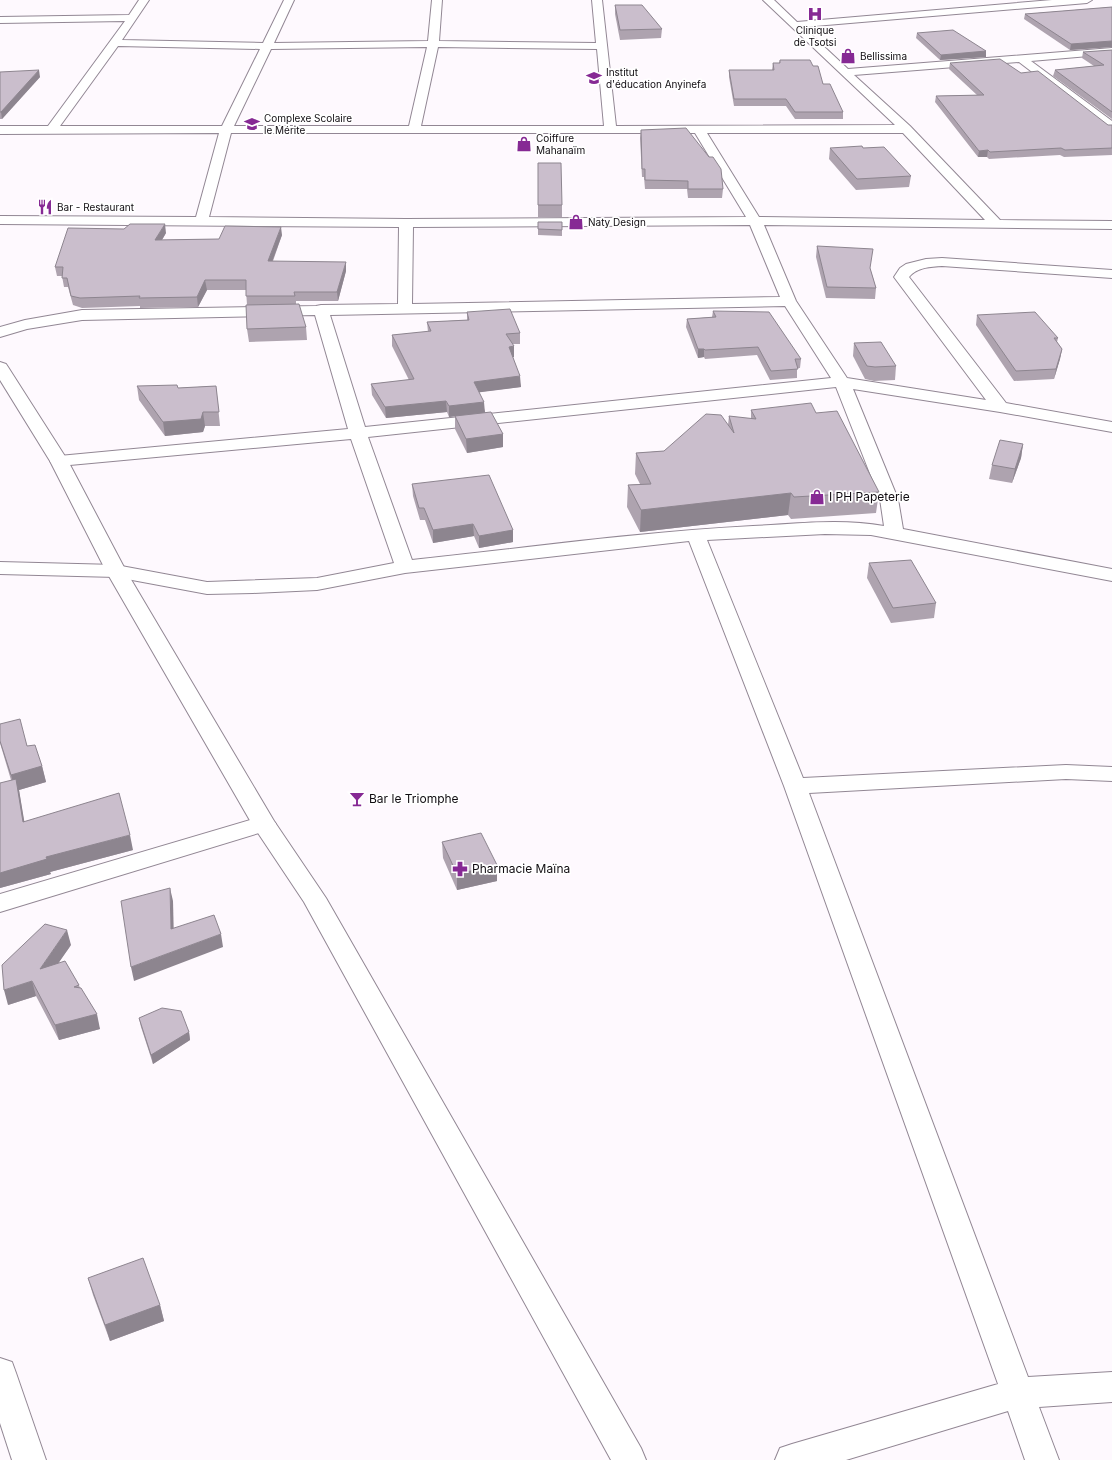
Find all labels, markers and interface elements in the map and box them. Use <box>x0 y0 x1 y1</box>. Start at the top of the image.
hospital icon: Clinique de Tsotsi <box>806 5 824 23</box>
place label: Clinique de Tsotsi <box>794 24 836 48</box>
shop icon: Bellissima <box>839 47 857 65</box>
place label: Bellissima <box>860 50 907 62</box>
place label: Institut d'éducation Anyinefa <box>606 66 706 90</box>
school or university icon: Institut d'éducation Anyinefa <box>585 69 603 87</box>
place label: Complexe Scolaire le Mérite <box>264 112 352 136</box>
school or university icon: Complexe Scolaire le Mérite <box>243 115 261 133</box>
place label: Coiffure Mahanaïm <box>536 132 585 156</box>
shop icon: Coiffure Mahanaïm <box>515 135 533 153</box>
restaurant icon: Bar - Restaurant <box>36 198 54 216</box>
place label: Bar - Restaurant <box>57 201 135 213</box>
shop icon: Naty Design <box>567 213 585 231</box>
place label: Naty Design <box>588 216 646 228</box>
shop icon: I PH Papeterie <box>808 488 826 506</box>
place label: I PH Papeterie <box>829 489 910 504</box>
bar icon: Bar le Triomphe <box>348 790 366 808</box>
place label: Bar le Triomphe <box>369 791 459 806</box>
pharmacy icon: Pharmacie Maïna <box>451 860 469 878</box>
place label: Pharmacie Maïna <box>472 861 570 876</box>

